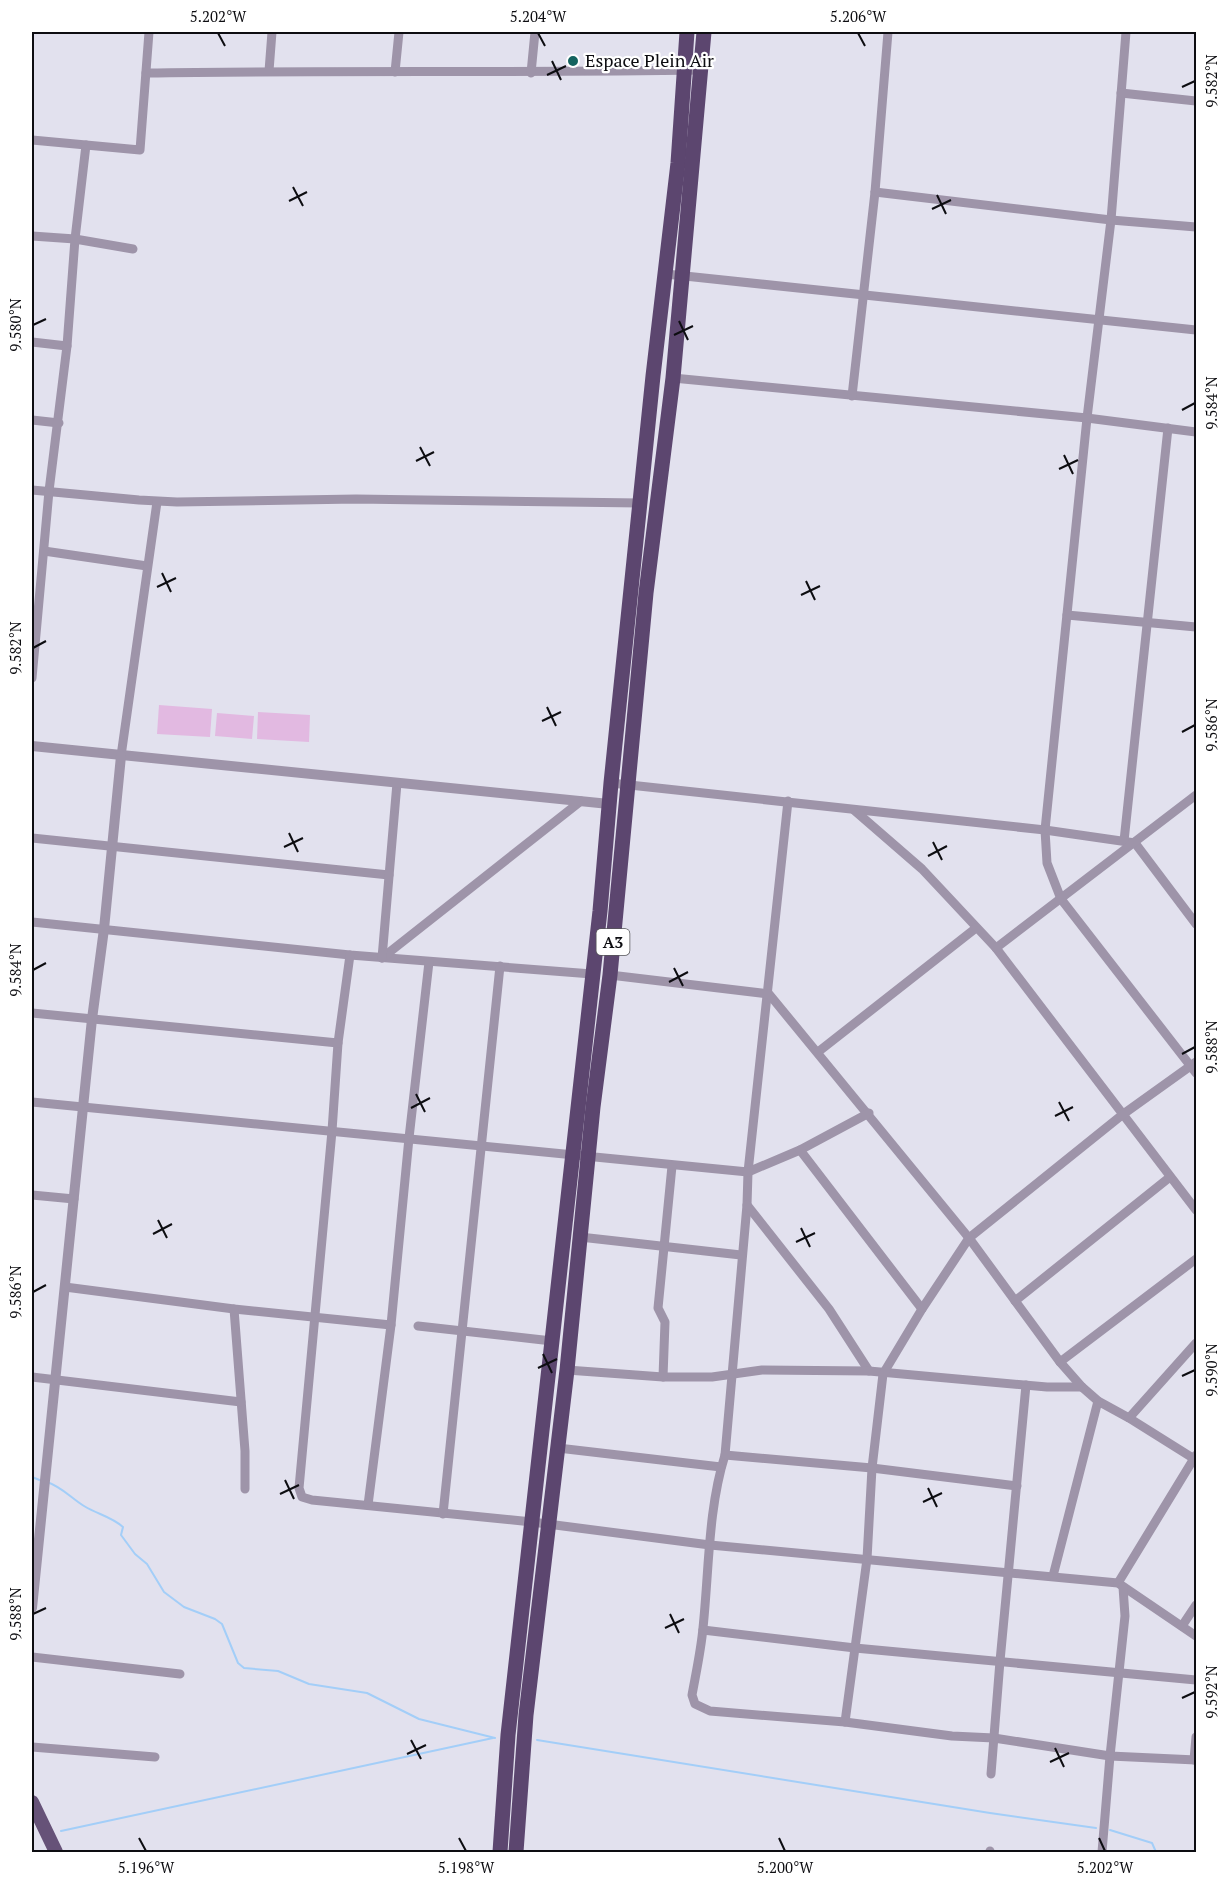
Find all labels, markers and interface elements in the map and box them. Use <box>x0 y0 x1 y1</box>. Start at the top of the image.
text: 5.202°W <box>190 6 247 26</box>
text: 5.204°W <box>510 6 567 26</box>
text: 5.206°W <box>830 6 887 26</box>
place label: Espace Plein Air <box>585 48 714 72</box>
marker: Espace Plein Air <box>566 54 580 68</box>
text: 9.582°N <box>1201 54 1221 108</box>
text: 9.580°N <box>5 298 25 352</box>
text: 9.584°N <box>1201 376 1221 430</box>
text: 9.582°N <box>5 621 25 675</box>
text: 9.586°N <box>1201 698 1221 752</box>
road number: A3 <box>596 929 630 955</box>
text: 9.584°N <box>5 943 25 997</box>
text: 9.588°N <box>1201 1020 1221 1074</box>
text: 9.586°N <box>5 1265 25 1319</box>
text: 9.590°N <box>1201 1343 1221 1397</box>
text: 9.588°N <box>5 1587 25 1641</box>
text: 9.592°N <box>1201 1665 1221 1719</box>
text: 5.196°W <box>118 1857 175 1877</box>
text: 5.198°W <box>438 1857 495 1877</box>
text: 5.200°W <box>757 1857 814 1877</box>
text: 5.202°W <box>1077 1857 1134 1877</box>

